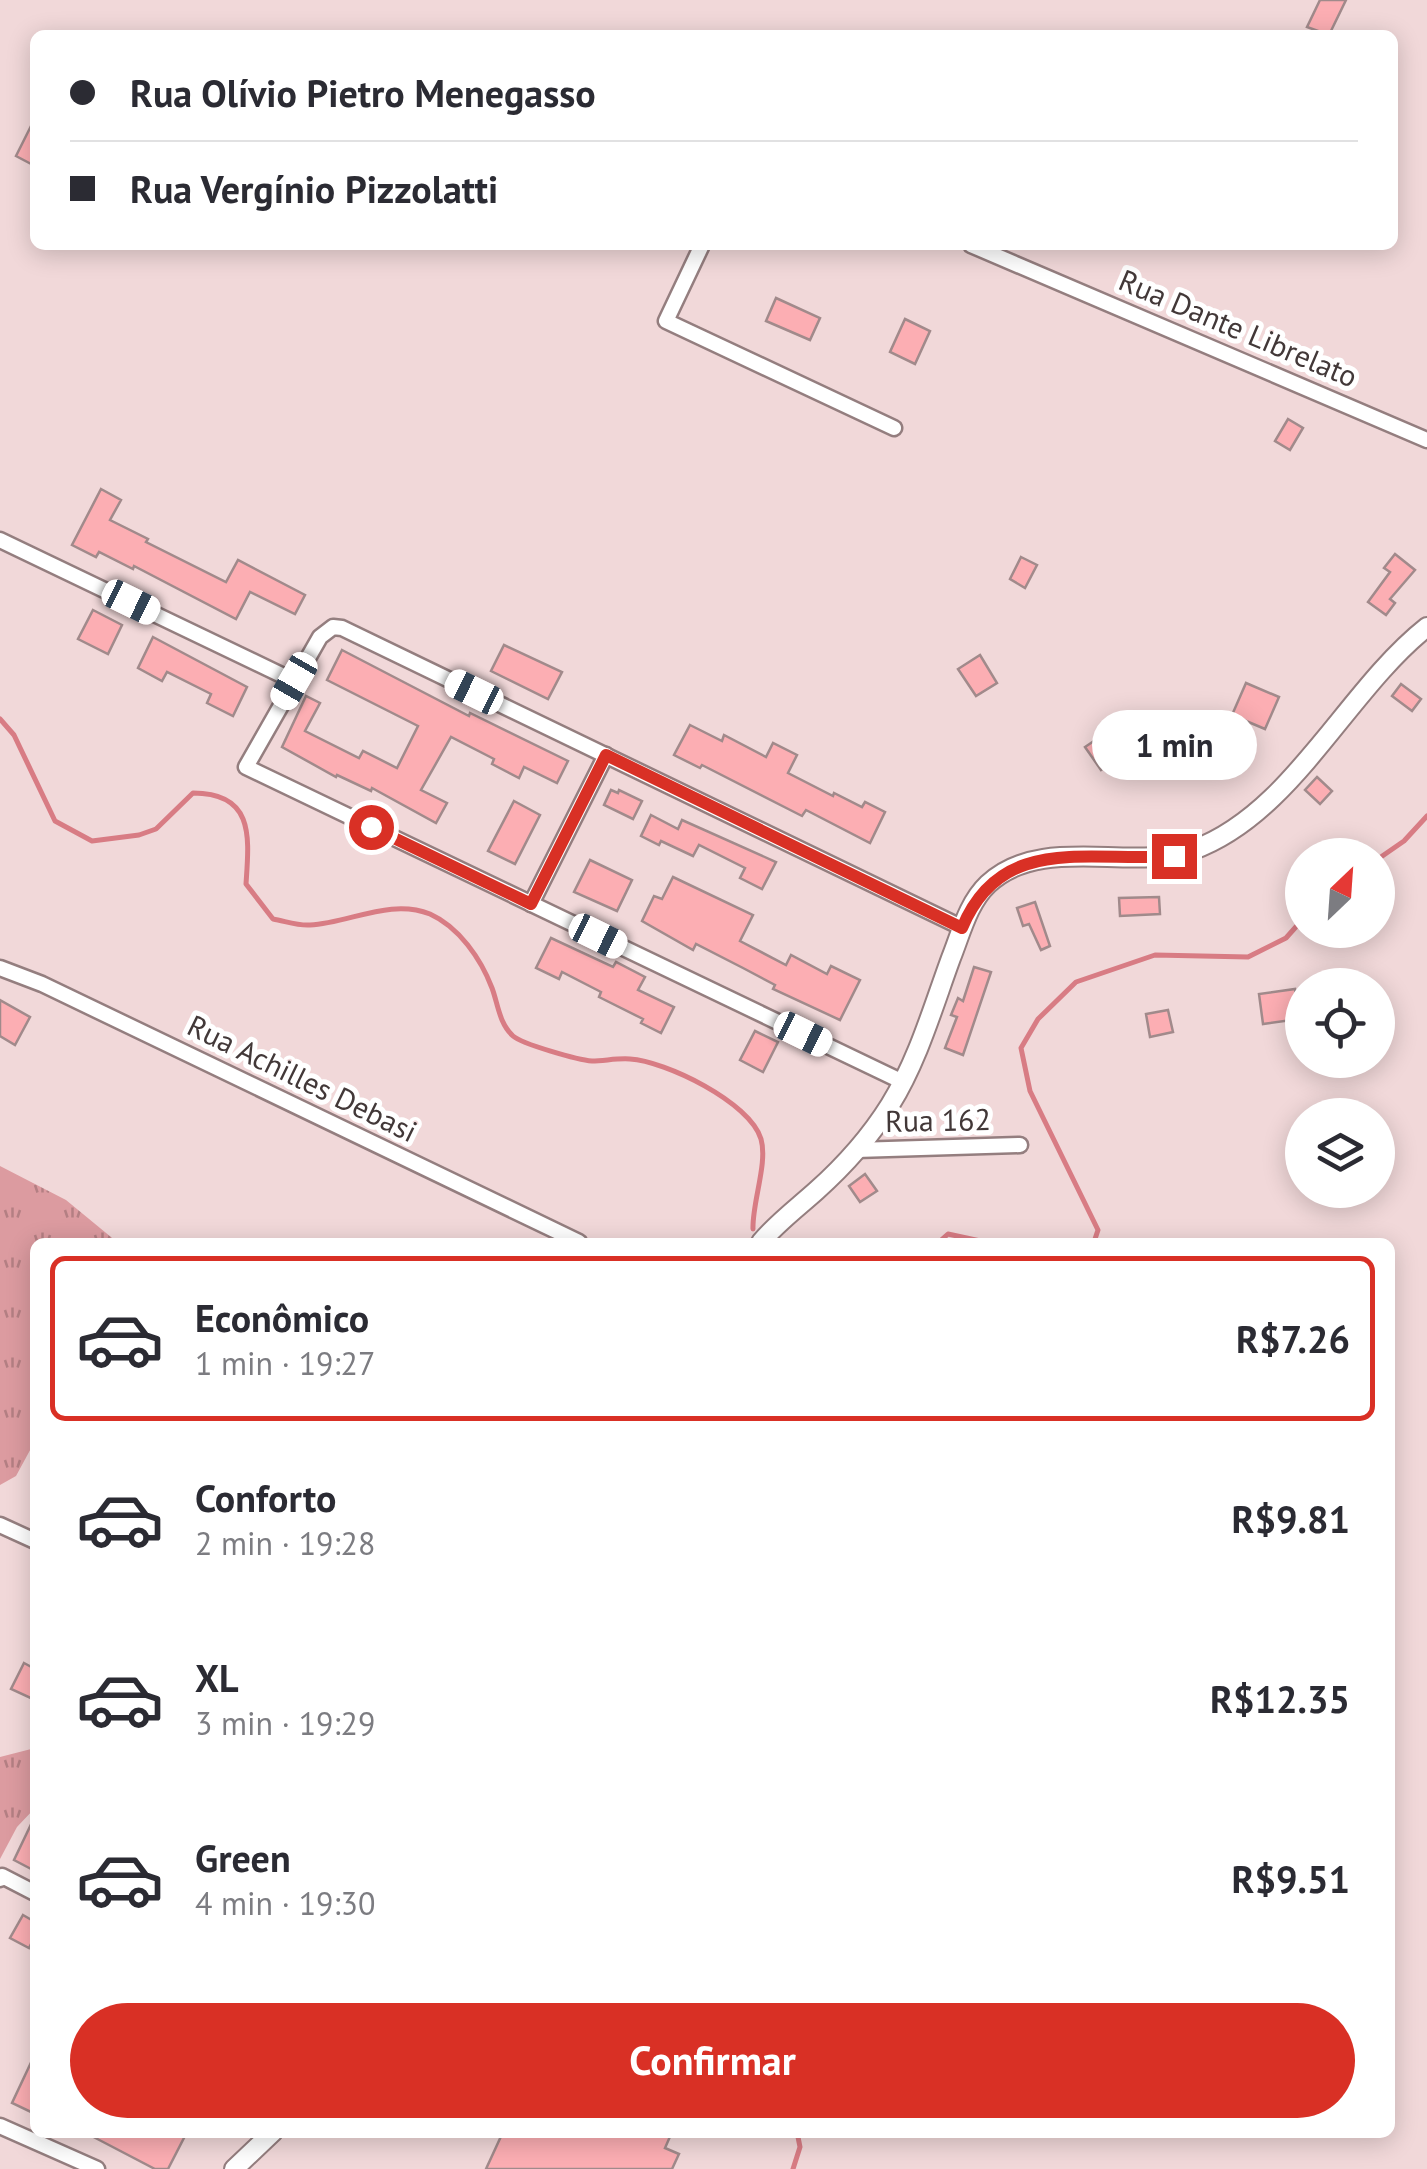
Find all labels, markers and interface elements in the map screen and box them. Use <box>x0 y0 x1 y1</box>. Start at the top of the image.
text: Rua Olívio Pietro Menegasso <box>130 68 596 117</box>
text: Rua Vergínio Pizzolatti <box>130 164 498 213</box>
street label: Rua Dante Librelato <box>1113 260 1364 395</box>
car <box>97 575 165 629</box>
car <box>266 648 322 714</box>
car <box>440 665 508 719</box>
callout: 1 min <box>1092 711 1256 781</box>
text: 1 min <box>1135 724 1214 766</box>
route start <box>349 805 394 850</box>
route end <box>1152 834 1197 879</box>
north arrow <box>1285 838 1395 948</box>
map controls <box>1285 838 1395 1208</box>
car <box>564 909 632 963</box>
button: locate <box>1285 968 1395 1078</box>
street label: Rua Achilles Debasi <box>181 1005 424 1150</box>
car <box>769 1007 837 1061</box>
button: layers <box>1285 1098 1395 1208</box>
street label: Rua 162 <box>885 1099 991 1140</box>
text: Econômico <box>195 1293 369 1342</box>
icon: car <box>75 1294 165 1384</box>
text: R$7.26 <box>1236 1314 1350 1363</box>
text: 1 min · 19:27 <box>195 1342 375 1384</box>
text: Conforto <box>195 1473 336 1522</box>
icon: car <box>75 1474 165 1564</box>
text: R$9.81 <box>1232 1494 1350 1543</box>
text: 2 min · 19:28 <box>195 1522 375 1564</box>
text: XL <box>195 1653 239 1702</box>
icon: car <box>75 1654 165 1744</box>
text: R$12.35 <box>1210 1674 1350 1723</box>
text: 3 min · 19:29 <box>195 1702 375 1744</box>
text: Green <box>195 1833 291 1882</box>
icon: car <box>75 1834 165 1924</box>
text: R$9.51 <box>1232 1854 1350 1903</box>
text: 4 min · 19:30 <box>195 1882 375 1924</box>
button: Confirmar <box>70 2003 1355 2118</box>

